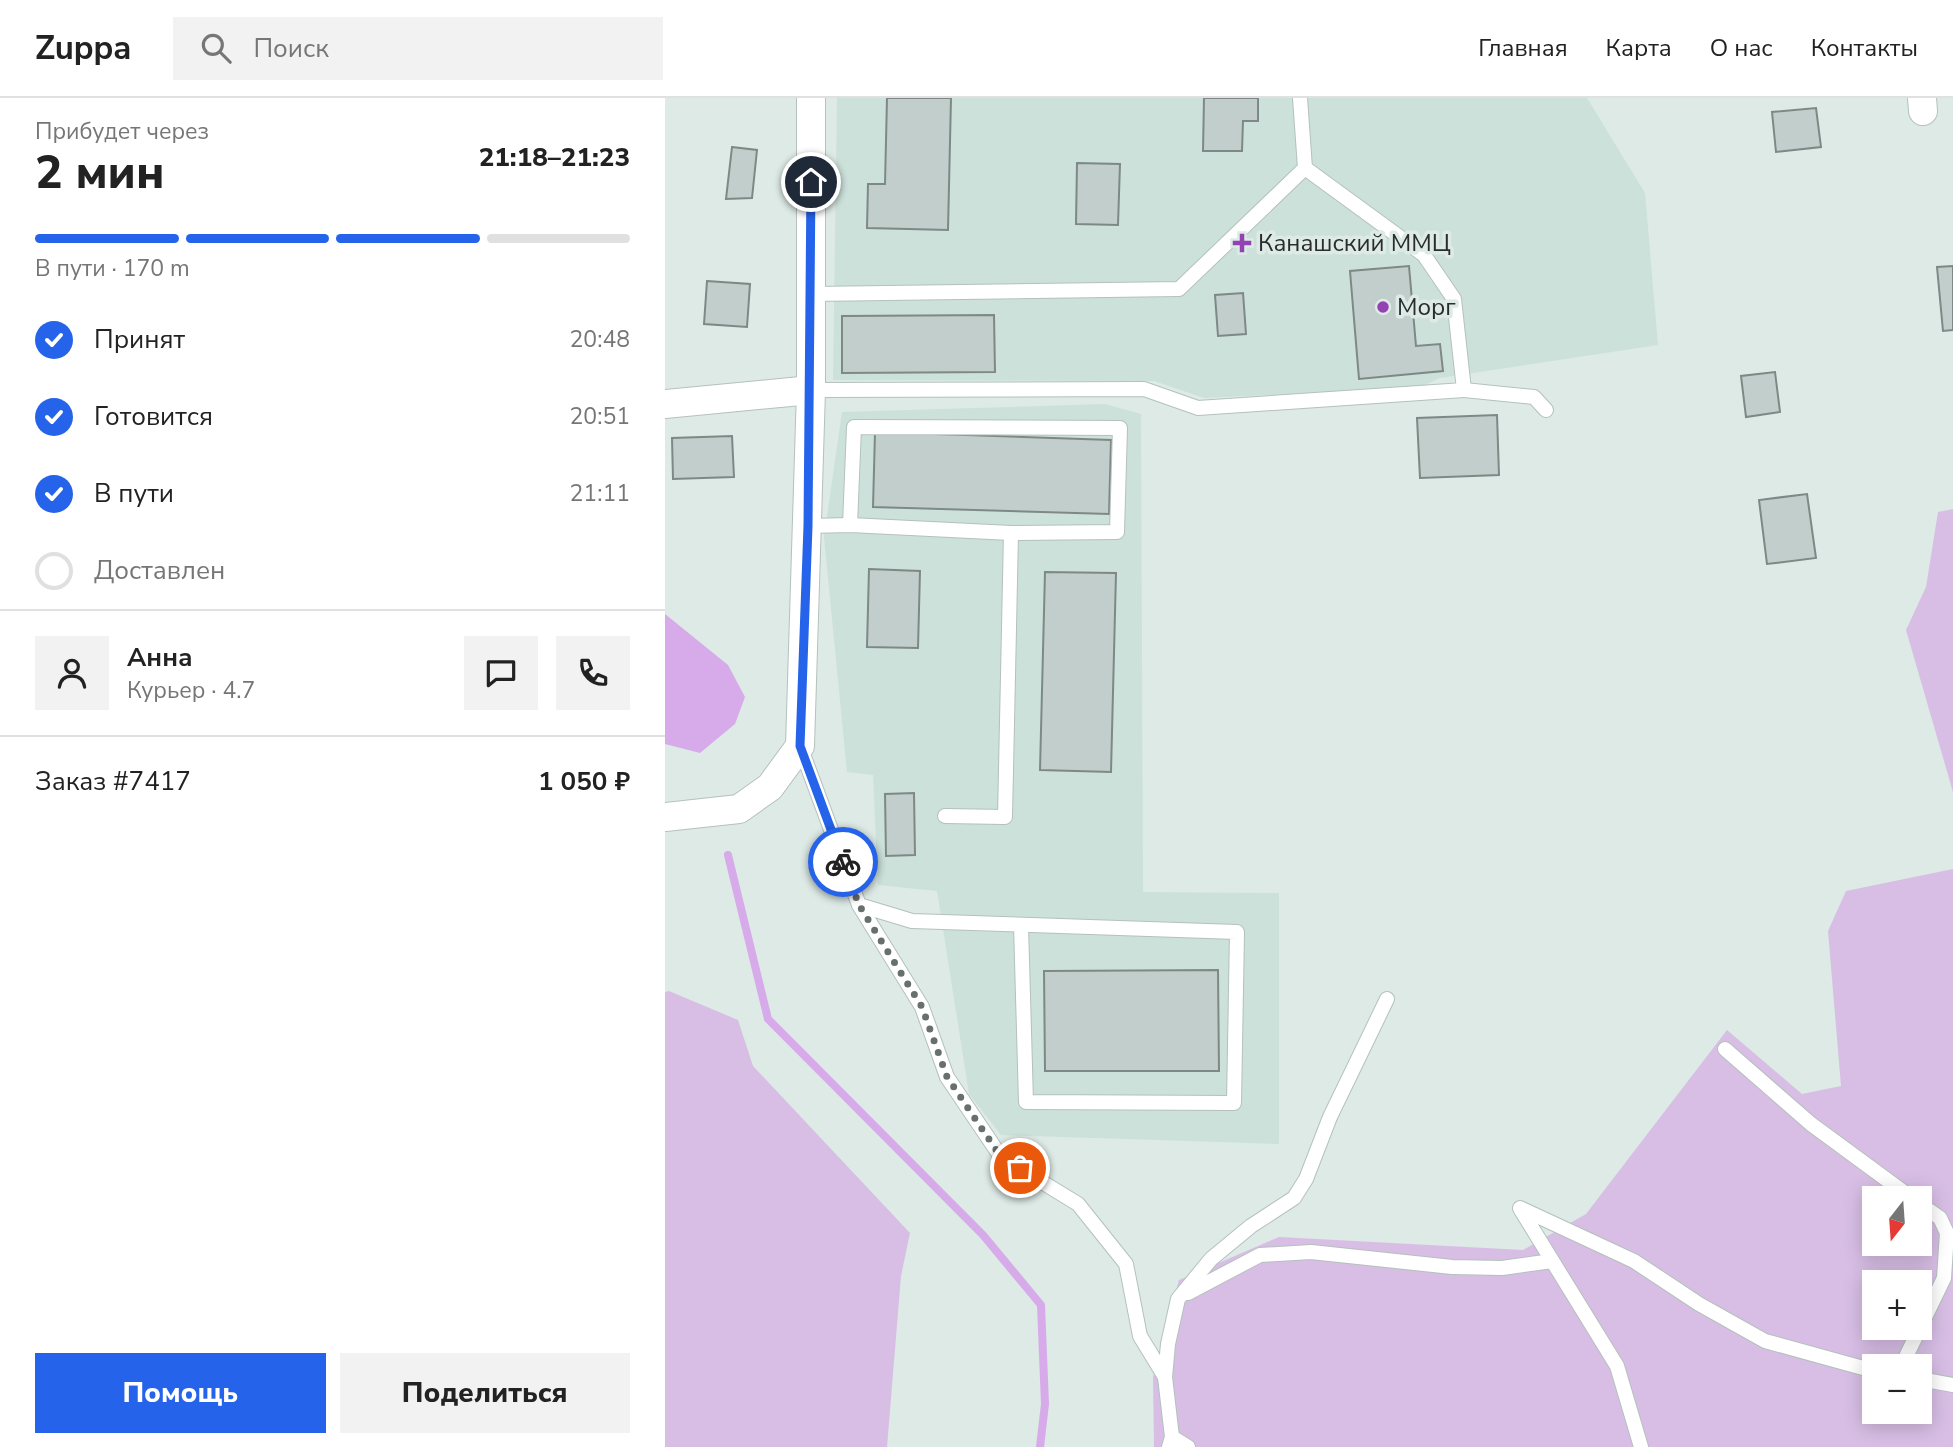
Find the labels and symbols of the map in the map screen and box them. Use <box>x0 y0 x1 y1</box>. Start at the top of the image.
pin <box>781 152 841 212</box>
place label: Канашский ММЦ <box>1258 227 1451 259</box>
marker: Канашский ММЦ <box>1232 233 1252 253</box>
place label: Морг <box>1397 291 1456 323</box>
marker: Морг <box>1375 299 1391 315</box>
courier <box>808 827 878 897</box>
pin <box>990 1138 1050 1198</box>
north arrow <box>1862 1186 1932 1256</box>

